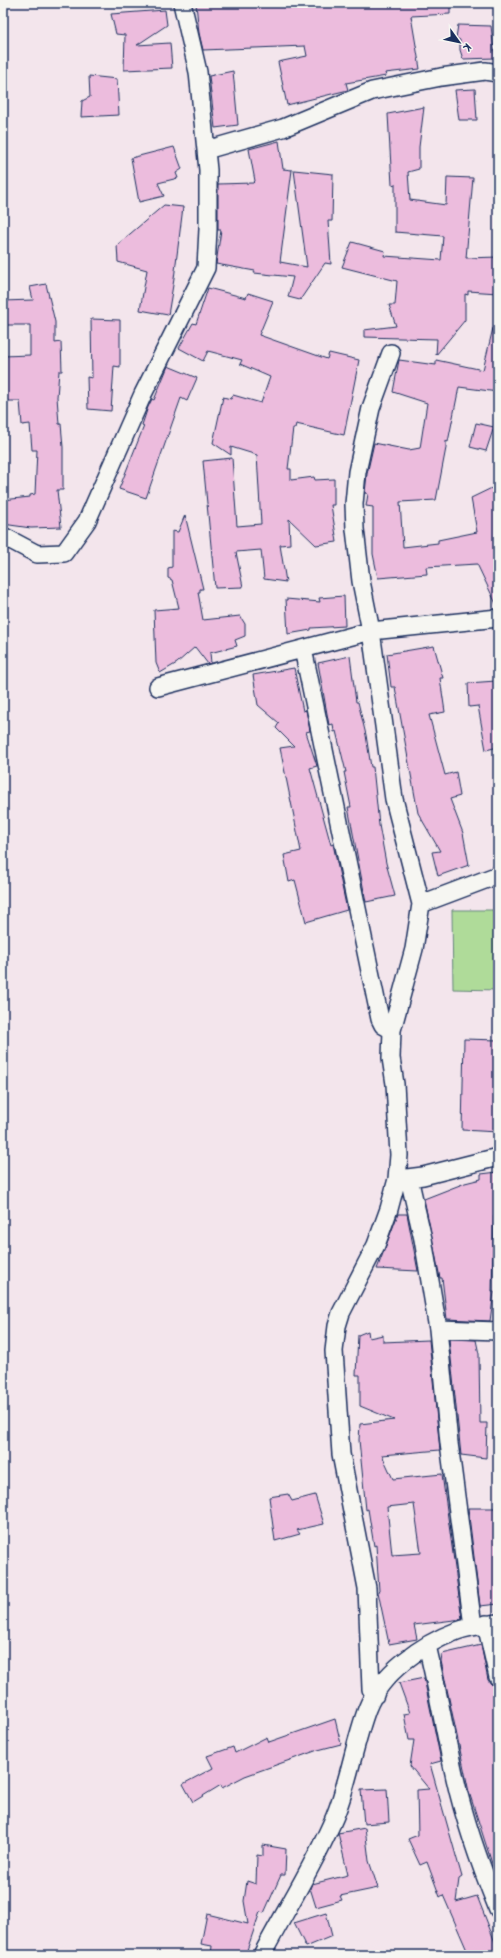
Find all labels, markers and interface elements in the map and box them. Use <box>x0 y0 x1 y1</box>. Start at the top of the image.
north arrow <box>439 22 479 62</box>
text: K <box>457 39 476 55</box>

